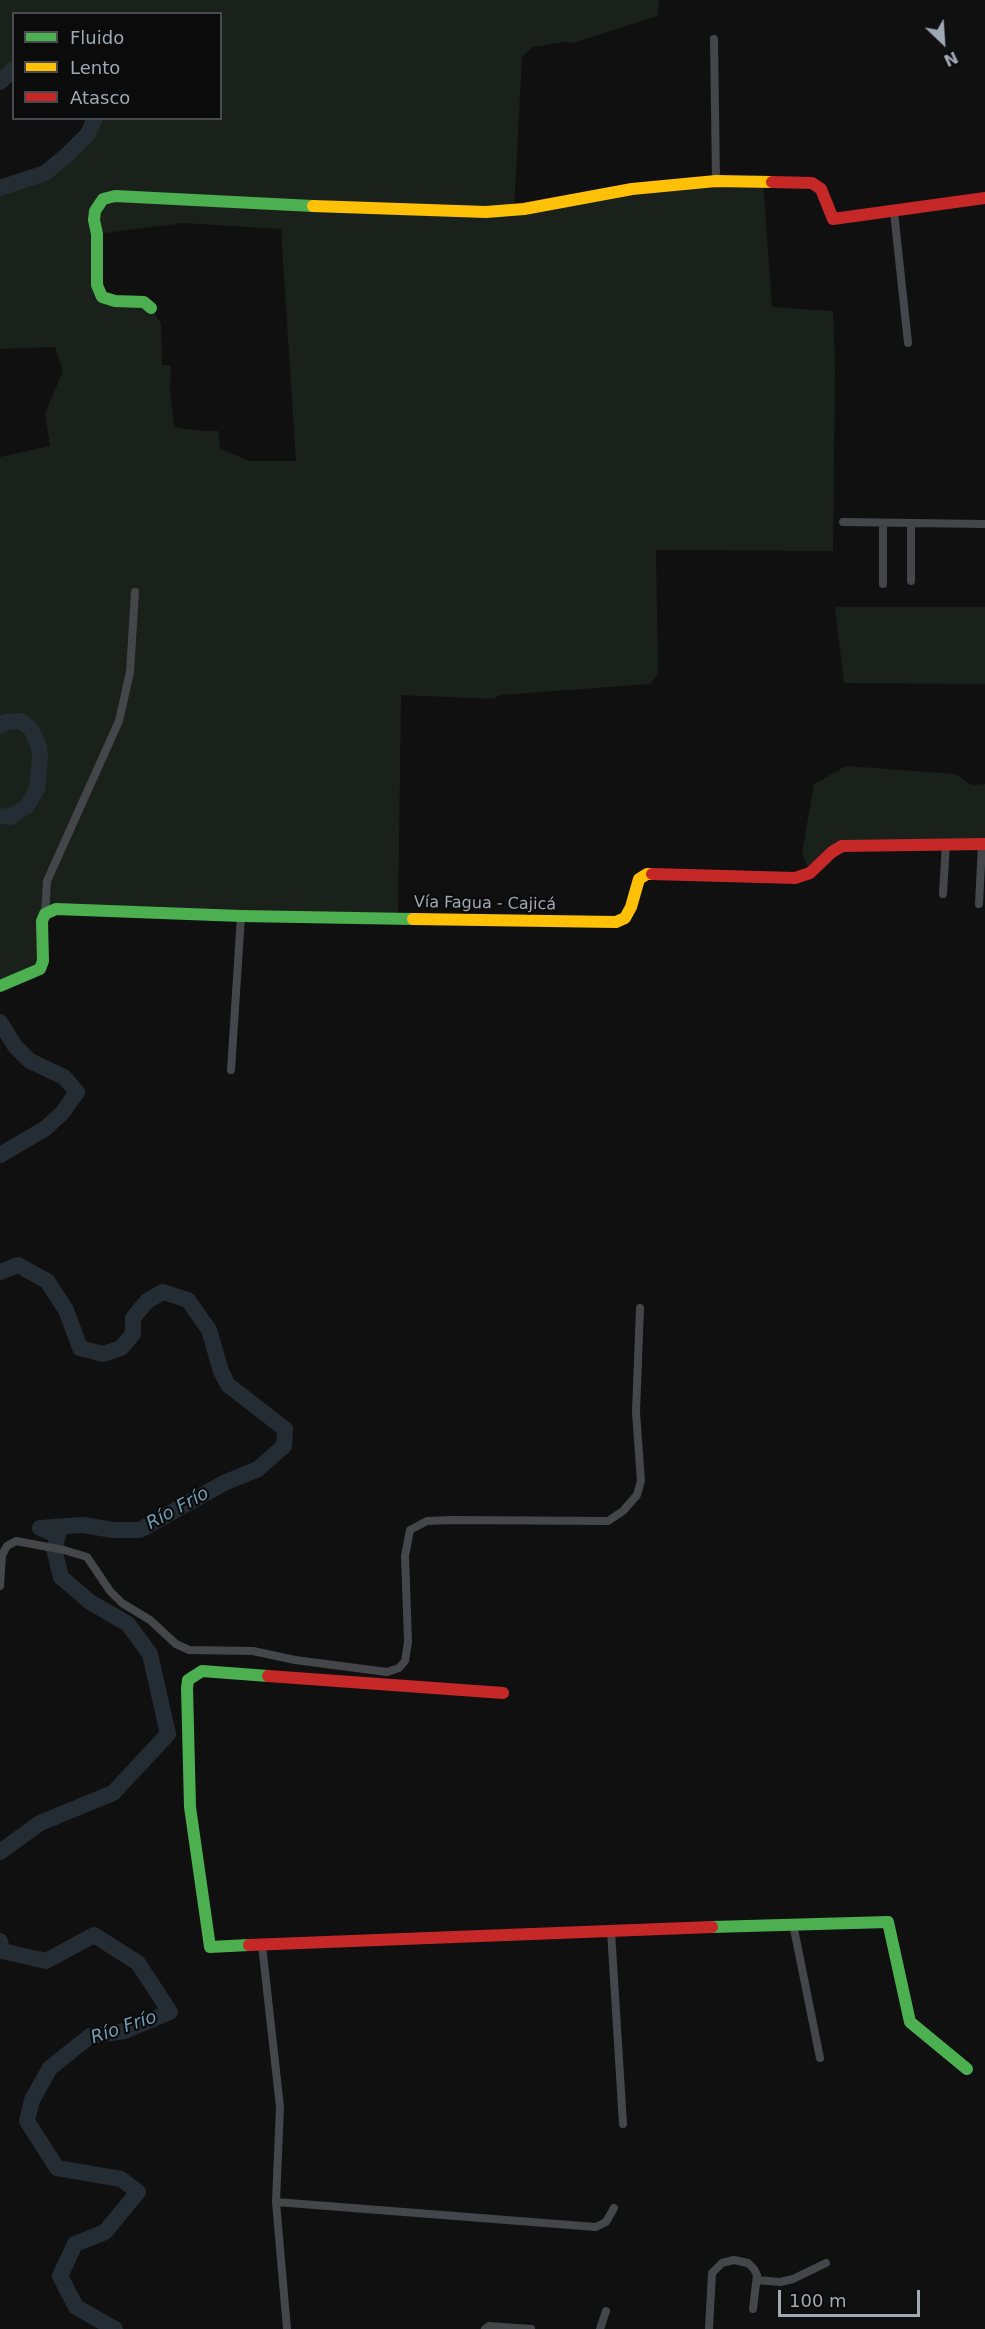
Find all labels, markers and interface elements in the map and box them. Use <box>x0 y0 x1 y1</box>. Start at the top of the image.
legend <box>12 12 222 120</box>
north arrow <box>913 12 973 72</box>
text: Fluido <box>70 27 124 48</box>
text: N <box>941 47 961 70</box>
text: Lento <box>70 57 120 78</box>
text: Atasco <box>70 87 130 108</box>
street label: Vía Fagua - Cajicá <box>414 893 556 915</box>
water label: Río Frío <box>143 1483 213 1535</box>
water label: Río Frío <box>88 2007 160 2049</box>
scale bar <box>781 2278 924 2316</box>
text: 100 m <box>789 2290 847 2311</box>

